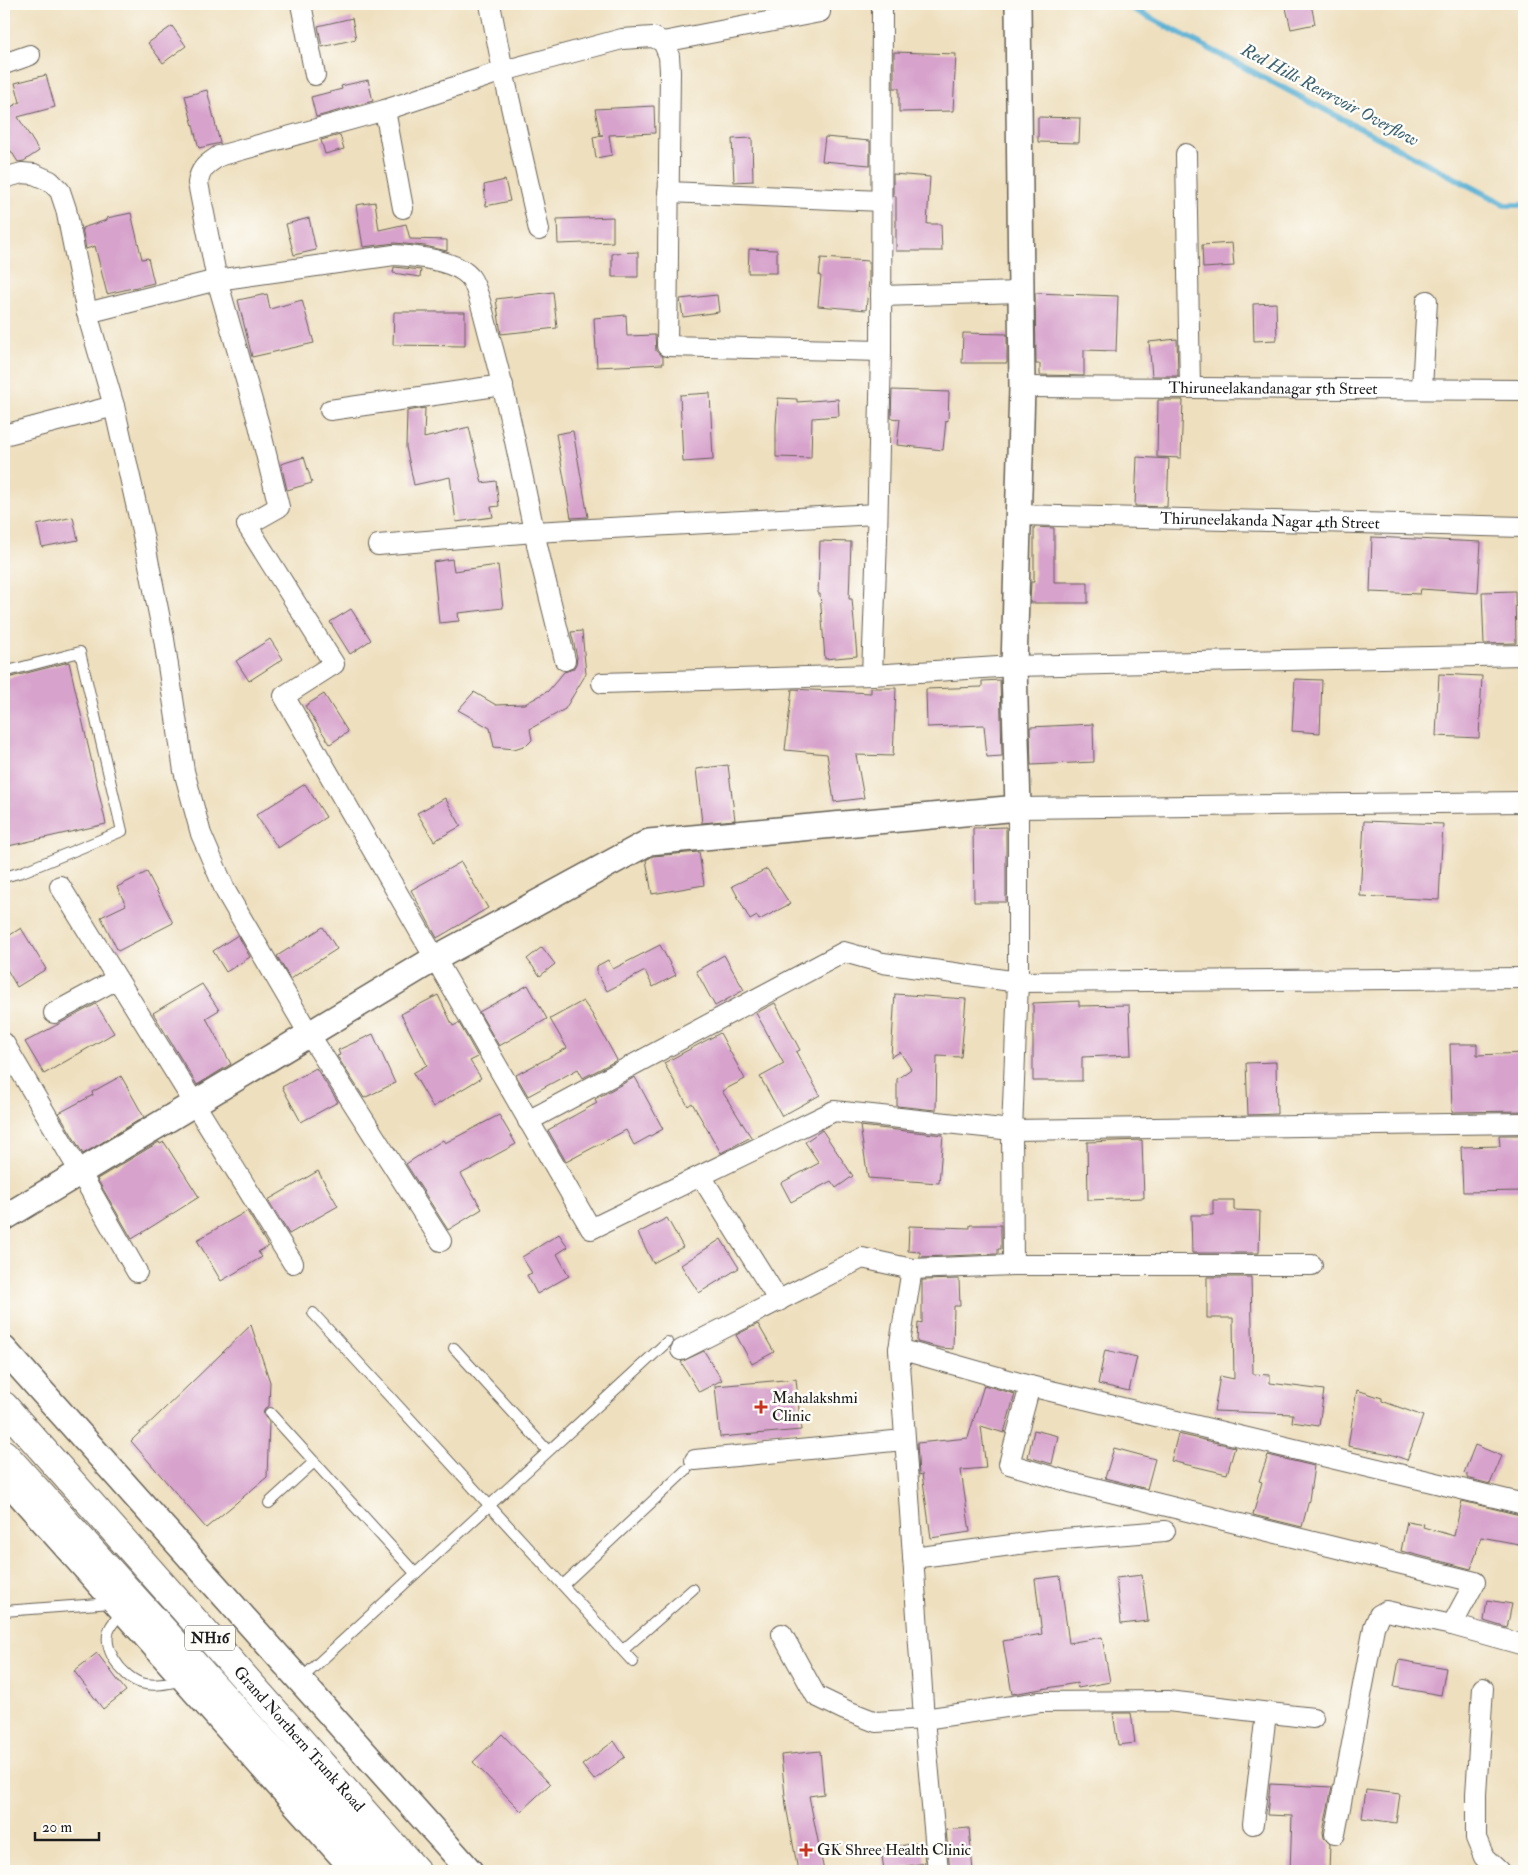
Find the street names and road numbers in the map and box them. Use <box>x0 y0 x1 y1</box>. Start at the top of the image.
street label: Thiruneelakandanagar 5th Street <box>1168 378 1378 399</box>
street label: Thiruneelakanda Nagar 4th Street <box>1160 508 1380 534</box>
road number: NH16 <box>185 1626 235 1650</box>
street label: Grand Northern Trunk Road <box>229 1662 369 1816</box>

